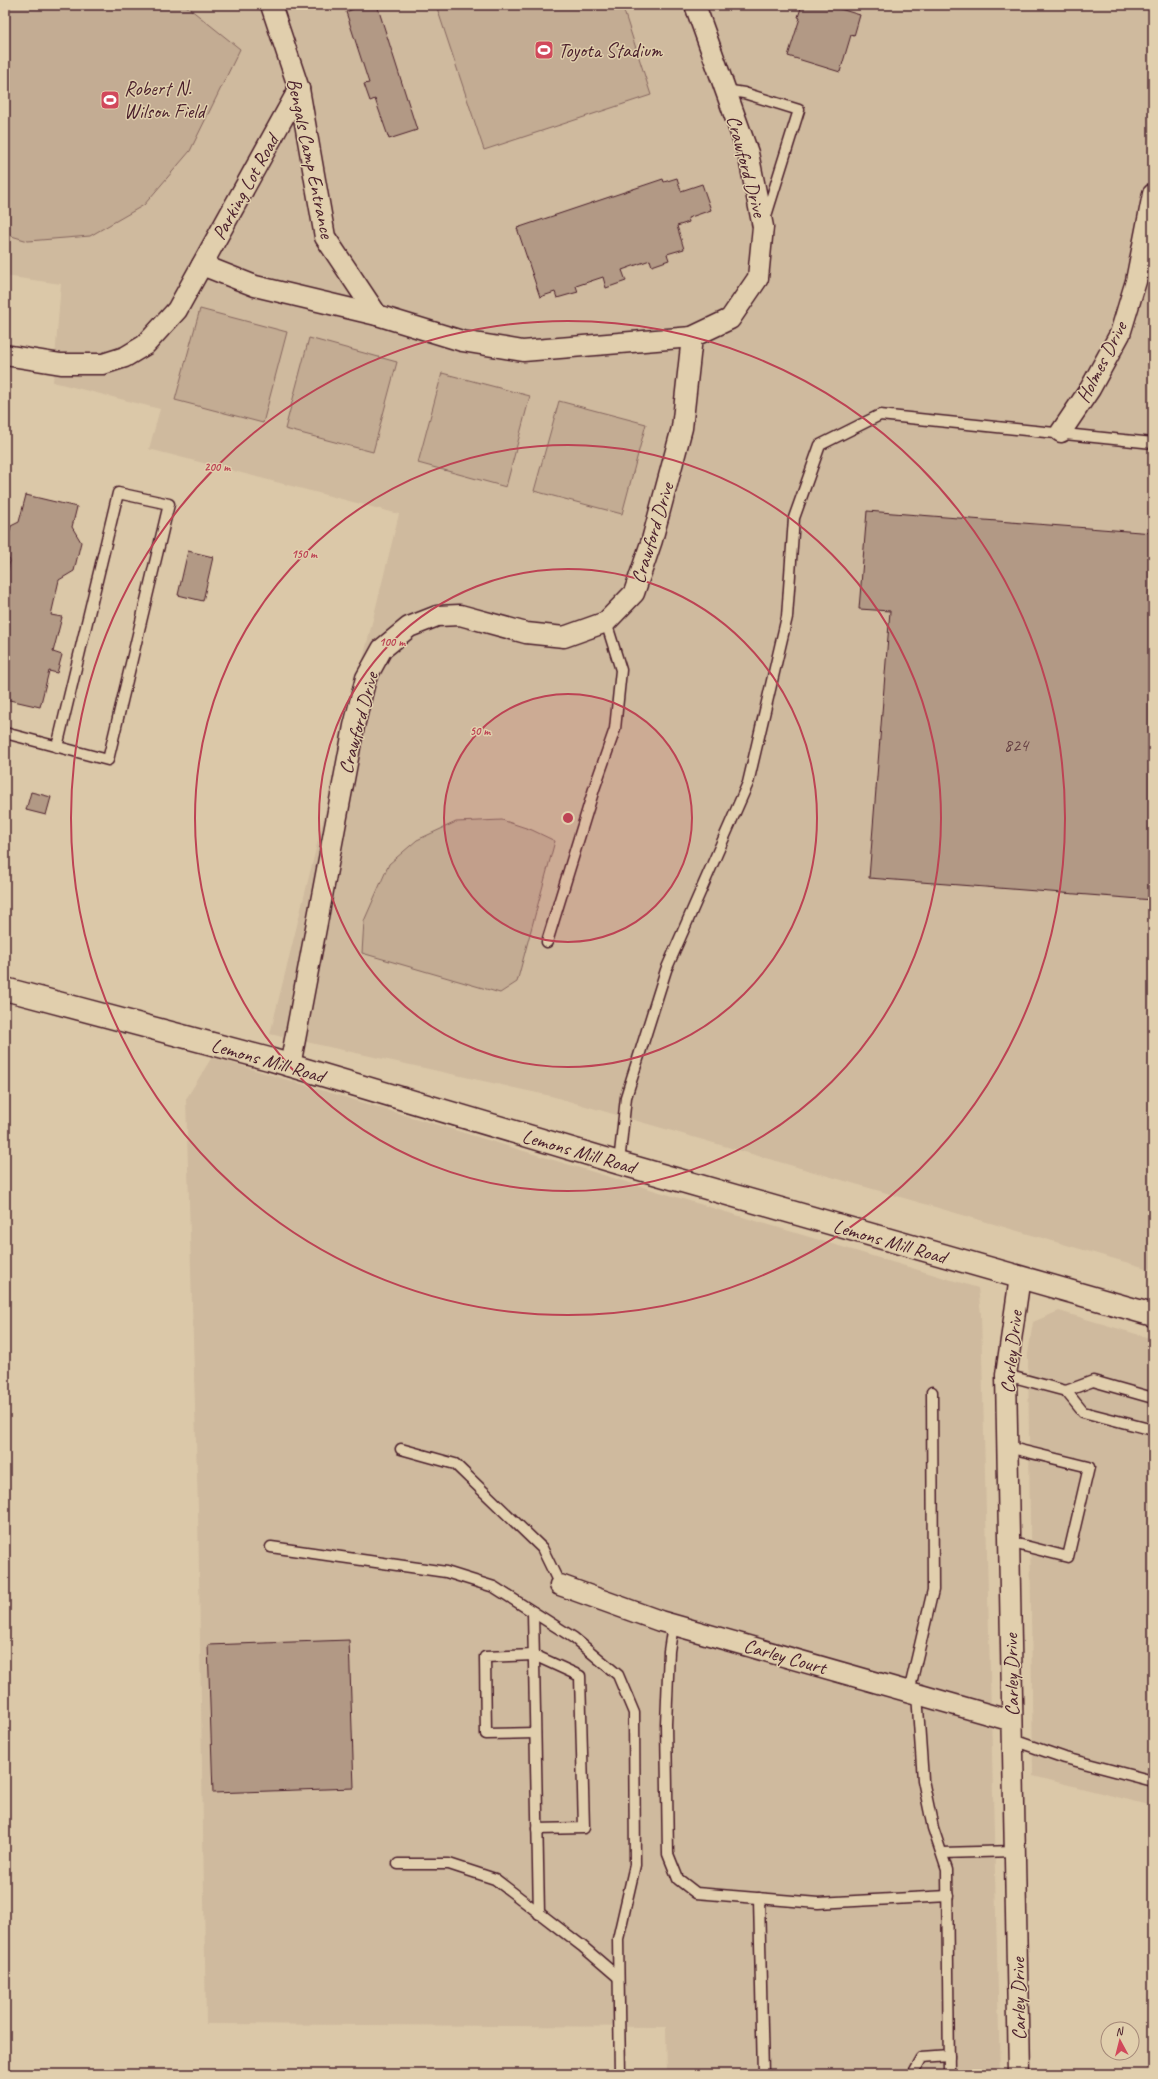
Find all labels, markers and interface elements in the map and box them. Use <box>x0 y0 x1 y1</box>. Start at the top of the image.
place label: Toyota Stadium <box>558 38 664 63</box>
sports icon: Toyota Stadium <box>533 39 555 61</box>
place label: Robert N. Wilson Field <box>124 76 208 124</box>
street label: Bengals Camp Entrance <box>281 76 340 242</box>
sports icon: Robert N. Wilson Field <box>99 89 121 111</box>
street label: Crawford Drive <box>721 113 772 221</box>
street label: Parking Lot Road <box>206 128 286 244</box>
street label: Holmes Drive <box>1070 316 1133 407</box>
text: 200 m <box>204 459 231 475</box>
street label: Crawford Drive <box>625 478 680 587</box>
text: 150 m <box>291 546 318 562</box>
text: 100 m <box>379 634 406 650</box>
street label: Crawford Drive <box>333 668 384 777</box>
text: 50 m <box>470 723 491 739</box>
house number: 824 <box>1004 734 1030 756</box>
centre of rings <box>561 811 575 825</box>
street label: Lemons Mill Road <box>208 1032 330 1089</box>
street label: Lemons Mill Road <box>519 1123 641 1180</box>
street label: Lemons Mill Road <box>830 1213 952 1270</box>
street label: Carley Drive <box>995 1308 1028 1395</box>
street label: Carley Drive <box>998 1632 1025 1717</box>
street label: Carley Court <box>741 1633 831 1681</box>
street label: Carley Drive <box>1005 1956 1032 2041</box>
north arrow <box>1100 2021 1140 2061</box>
text: N <box>1115 2023 1125 2038</box>

